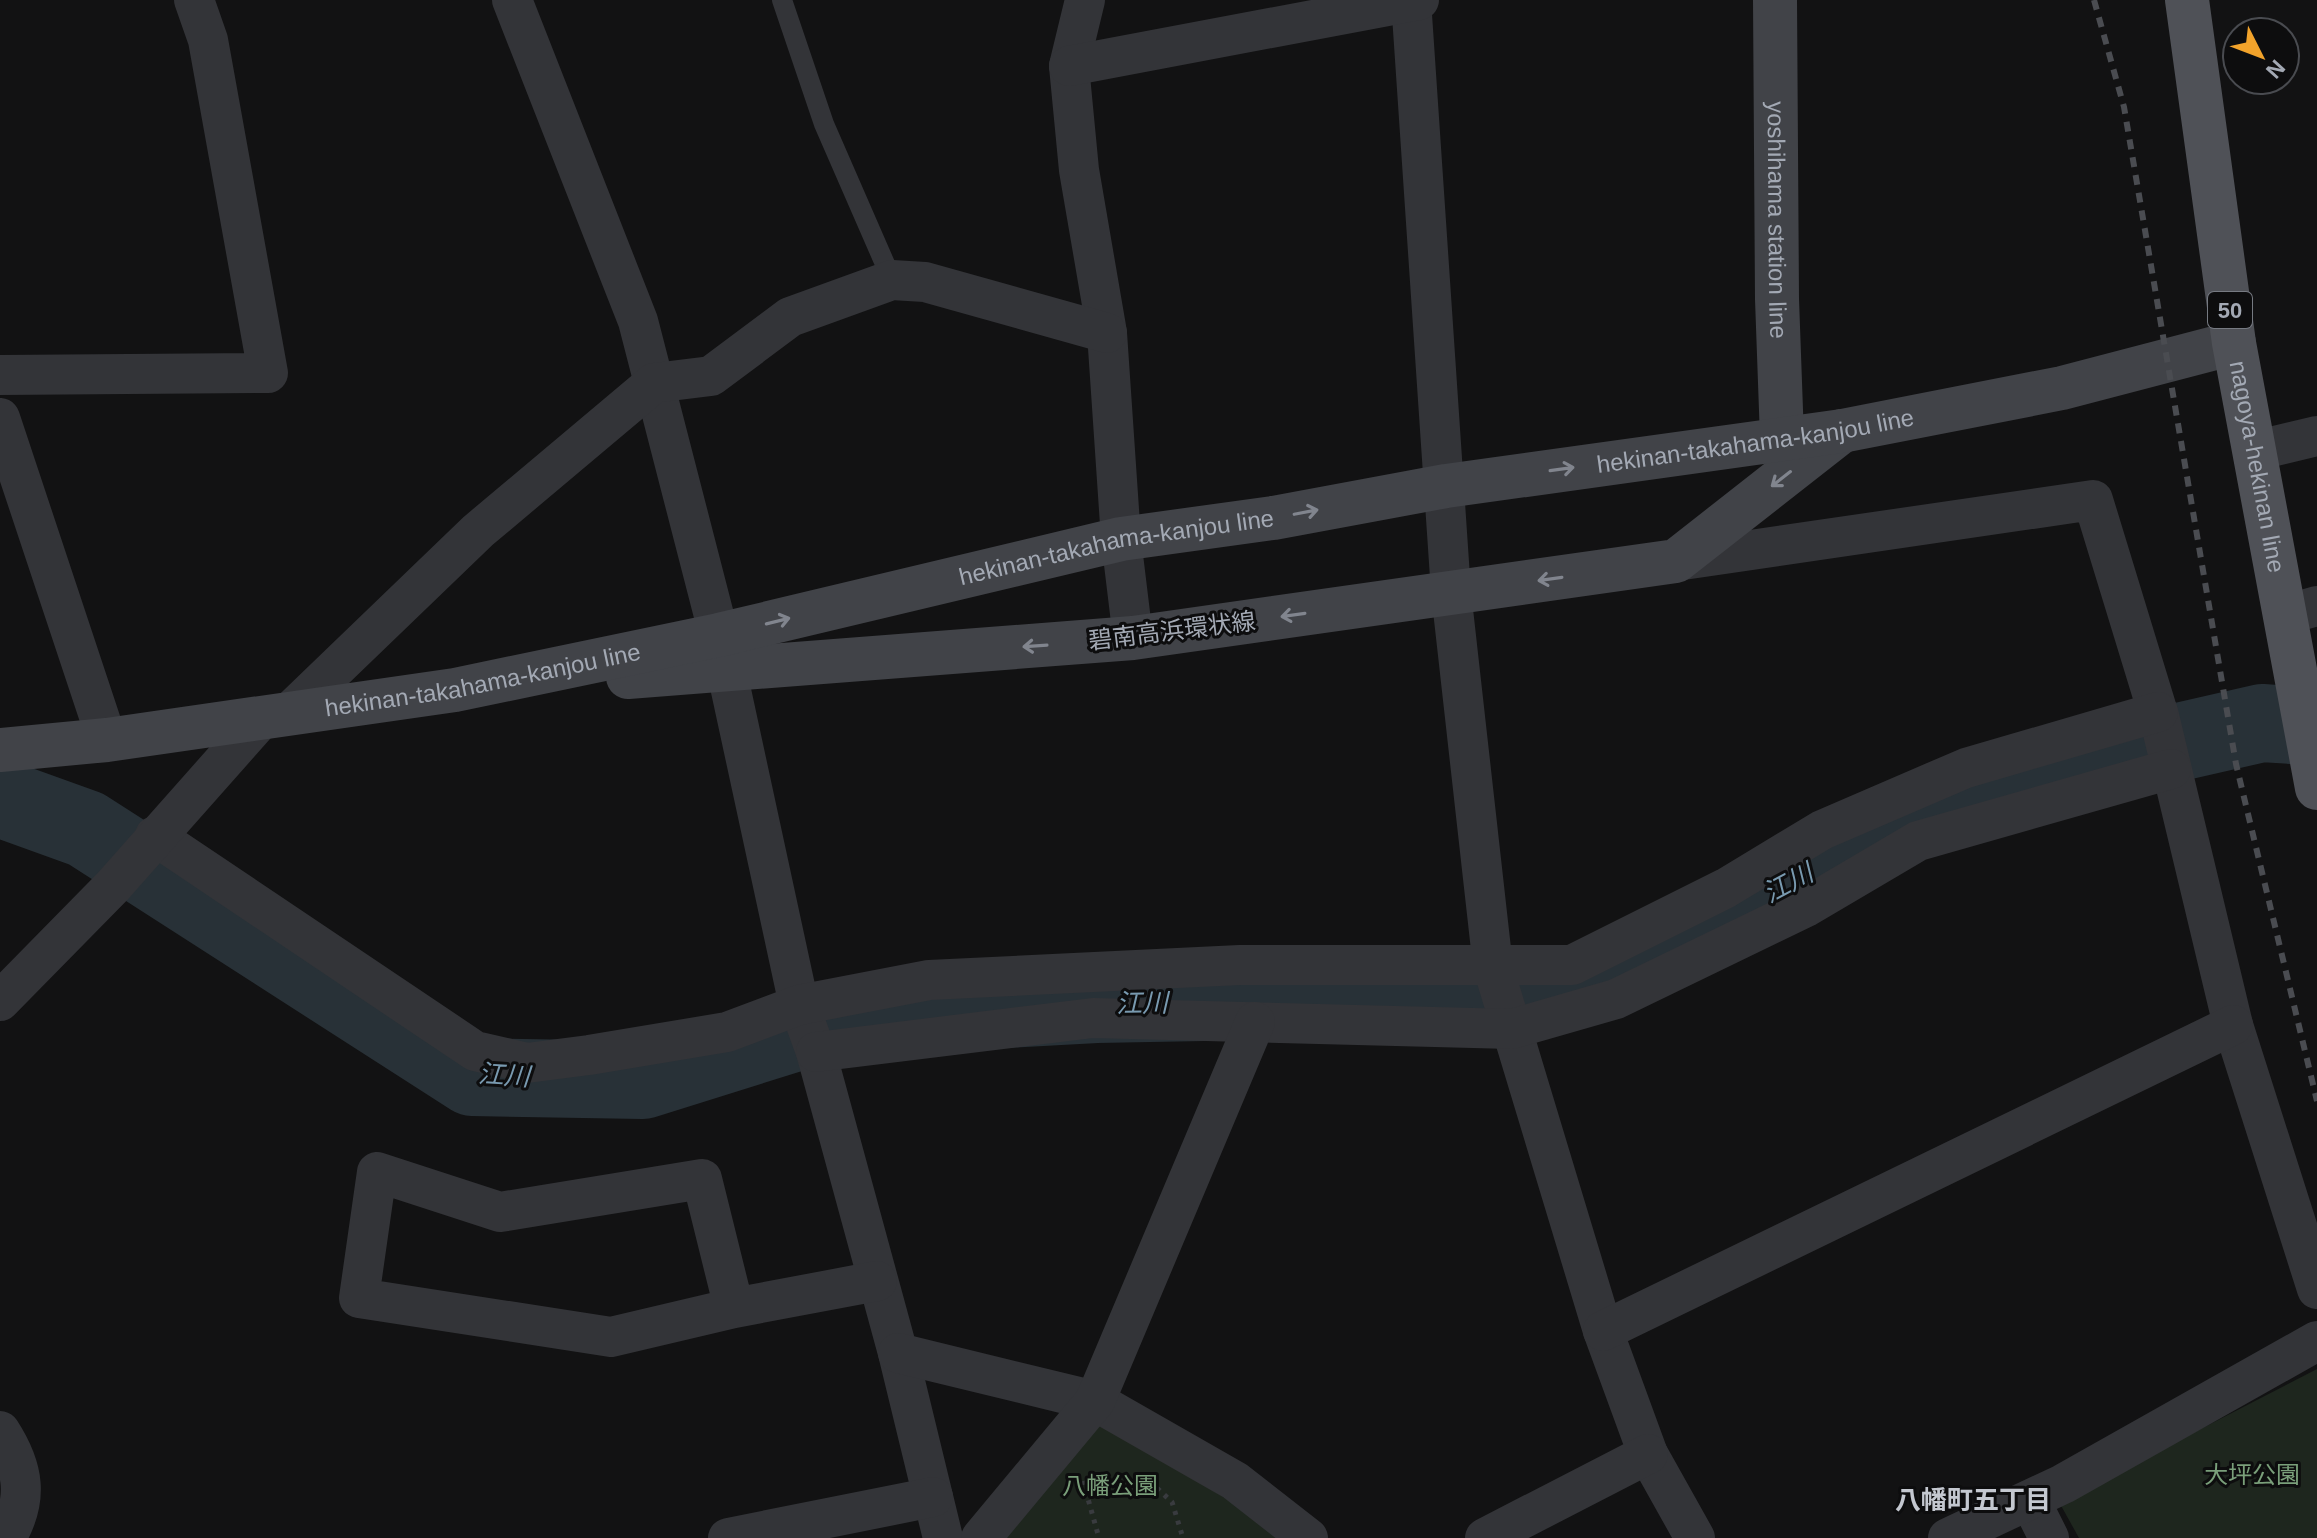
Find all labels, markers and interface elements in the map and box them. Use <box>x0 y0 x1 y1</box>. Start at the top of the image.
north arrow <box>2221 16 2301 96</box>
text: N <box>2261 55 2290 83</box>
street label: yoshihama station line <box>1763 101 1792 339</box>
road number: 50 <box>2208 292 2252 328</box>
street label: nagoya-hekinan line <box>2225 358 2291 575</box>
street label: hekinan-takahama-kanjou line <box>1595 403 1916 478</box>
one-way arrow <box>1549 461 1574 476</box>
one-way arrow <box>1771 471 1792 488</box>
street label: hekinan-takahama-kanjou line <box>956 504 1276 590</box>
one-way arrow <box>1293 504 1318 519</box>
one-way arrow <box>1537 571 1564 586</box>
street label: 碧南高浜環状線 <box>1087 607 1257 654</box>
one-way arrow <box>1281 608 1306 623</box>
one-way arrow <box>764 613 790 628</box>
street label: hekinan-takahama-kanjou line <box>323 638 643 722</box>
one-way arrow <box>1022 639 1049 654</box>
water label: 江川 <box>1758 856 1821 908</box>
water label: 江川 <box>1116 987 1171 1018</box>
water label: 江川 <box>477 1058 534 1092</box>
park label: 大坪公園 <box>2204 1461 2300 1488</box>
park label: 八幡公園 <box>1062 1472 1158 1499</box>
district label: 八幡町五丁目 <box>1895 1485 2051 1515</box>

